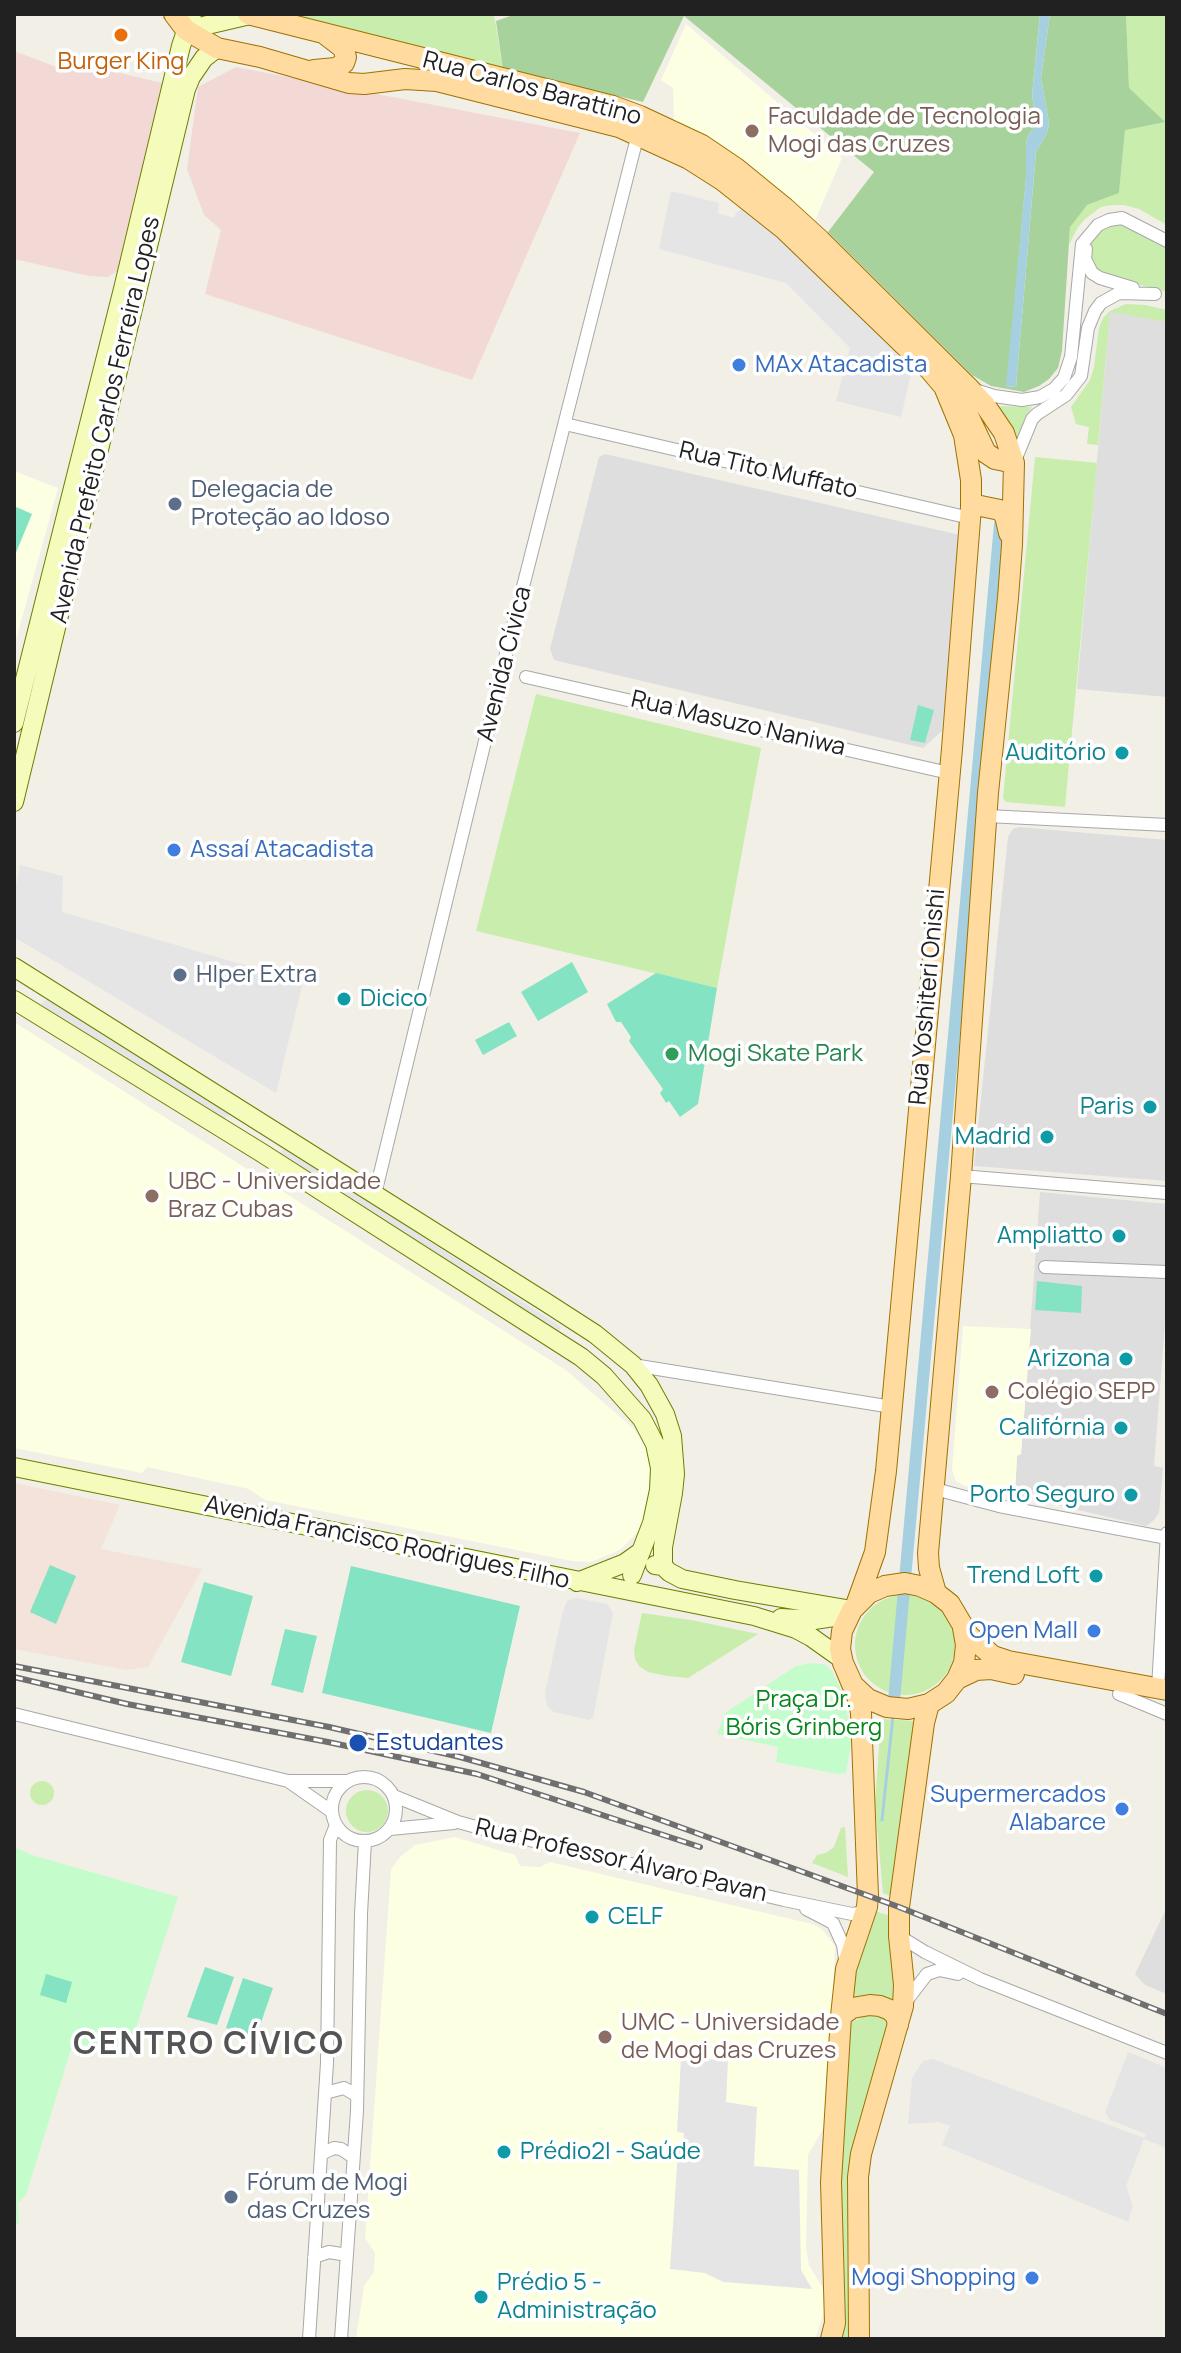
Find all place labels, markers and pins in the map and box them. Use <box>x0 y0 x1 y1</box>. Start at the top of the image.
marker: Burger King <box>112 26 130 44</box>
place label: Burger King <box>57 48 185 76</box>
place label: Faculdade de Tecnologia Mogi das Cruzes <box>768 103 1041 159</box>
marker: Faculdade de Tecnologia Mogi das Cruzes <box>743 122 761 140</box>
place label: MAx Atacadista <box>755 351 927 379</box>
marker: MAx Atacadista <box>730 356 748 374</box>
place label: Delegacia de Proteção ao Idoso <box>191 476 390 532</box>
marker: Delegacia de Proteção ao Idoso <box>166 495 184 513</box>
place label: Auditório <box>1005 739 1106 767</box>
marker: Auditório <box>1113 744 1131 762</box>
place label: Assaí Atacadista <box>190 836 374 864</box>
marker: Assaí Atacadista <box>165 841 183 859</box>
place label: HIper Extra <box>196 961 317 989</box>
marker: HIper Extra <box>171 966 189 984</box>
place label: Dicico <box>360 985 427 1013</box>
marker: Dicico <box>335 990 353 1008</box>
place label: Mogi Skate Park <box>688 1040 863 1068</box>
marker: Mogi Skate Park <box>663 1045 681 1063</box>
place label: Paris <box>1080 1093 1134 1121</box>
marker: Paris <box>1141 1098 1159 1116</box>
place label: Madrid <box>955 1123 1031 1151</box>
marker: Madrid <box>1038 1128 1056 1146</box>
place label: UBC - Universidade Braz Cubas <box>168 1168 381 1224</box>
marker: UBC - Universidade Braz Cubas <box>143 1187 161 1205</box>
place label: Ampliatto <box>997 1222 1103 1250</box>
marker: Ampliatto <box>1110 1227 1128 1245</box>
place label: Arizona <box>1027 1345 1110 1373</box>
marker: Arizona <box>1117 1350 1135 1368</box>
place label: Colégio SEPP <box>1008 1378 1155 1406</box>
marker: Colégio SEPP <box>983 1383 1001 1401</box>
place label: Califórnia <box>999 1414 1105 1442</box>
marker: Califórnia <box>1112 1419 1130 1437</box>
place label: Porto Seguro <box>970 1481 1115 1509</box>
marker: Porto Seguro <box>1122 1486 1140 1504</box>
place label: Trend Loft <box>967 1562 1080 1590</box>
marker: Trend Loft <box>1087 1567 1105 1585</box>
place label: Open Mall <box>969 1617 1078 1645</box>
marker: Open Mall <box>1085 1622 1103 1640</box>
place label: Estudantes <box>376 1729 504 1757</box>
marker: Estudantes <box>347 1732 369 1754</box>
place label: Supermercados Alabarce <box>930 1781 1106 1837</box>
marker: Supermercados Alabarce <box>1113 1800 1131 1818</box>
place label: CELF <box>608 1903 663 1931</box>
marker: CELF <box>583 1908 601 1926</box>
place label: UMC - Universidade de Mogi das Cruzes <box>621 2009 839 2065</box>
marker: UMC - Universidade de Mogi das Cruzes <box>596 2028 614 2046</box>
place label: Prédio2I - Saúde <box>520 2138 701 2166</box>
marker: Prédio2I - Saúde <box>495 2143 513 2161</box>
place label: Fórum de Mogi das Cruzes <box>247 2169 408 2225</box>
marker: Fórum de Mogi das Cruzes <box>222 2188 240 2206</box>
place label: Mogi Shopping <box>851 2264 1016 2292</box>
place label: Prédio 5 - Administração <box>497 2269 657 2325</box>
marker: Mogi Shopping <box>1023 2269 1041 2287</box>
marker: Prédio 5 - Administração <box>472 2288 490 2306</box>

